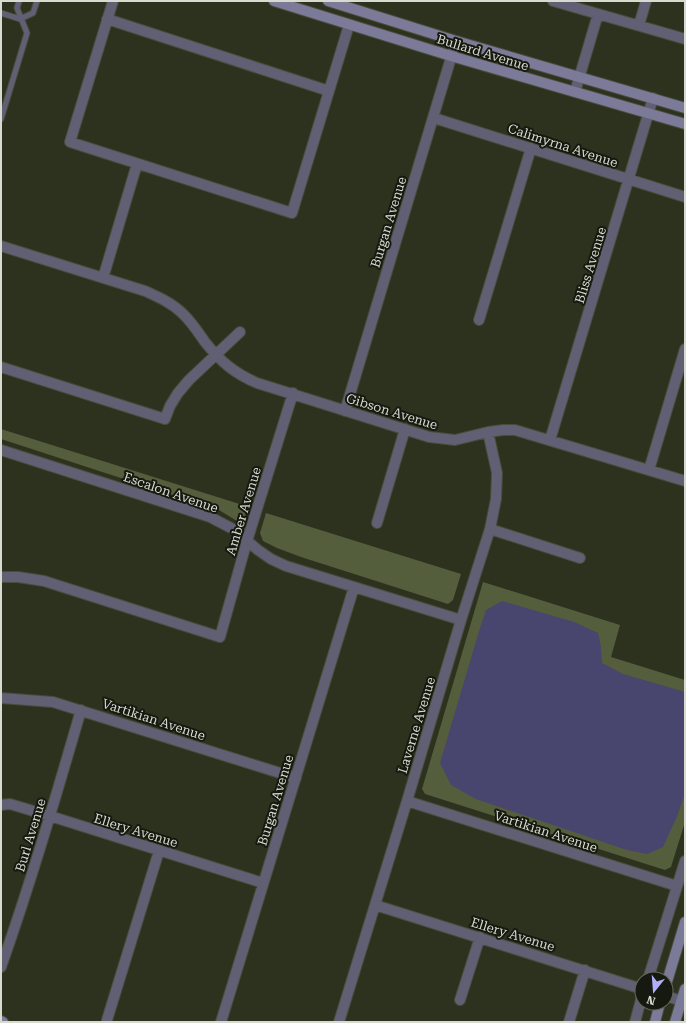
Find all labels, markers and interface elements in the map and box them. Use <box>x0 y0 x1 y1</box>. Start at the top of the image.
street label: Bullard Avenue <box>435 31 531 74</box>
street label: Calimyrna Avenue <box>506 121 620 170</box>
street label: Burgan Avenue <box>368 175 409 269</box>
street label: Bliss Avenue <box>572 225 609 305</box>
street label: Gibson Avenue <box>344 390 439 433</box>
street label: Amber Avenue <box>223 465 264 557</box>
street label: Escalon Avenue <box>122 469 220 516</box>
street label: Laverne Avenue <box>395 675 438 775</box>
street label: Vartikian Avenue <box>100 696 207 743</box>
street label: Burgan Avenue <box>255 753 296 847</box>
street label: Burl Avenue <box>12 797 49 874</box>
street label: Vartikian Avenue <box>492 808 599 855</box>
street label: Ellery Avenue <box>92 811 179 850</box>
street label: Ellery Avenue <box>469 915 556 954</box>
north arrow <box>634 971 674 1011</box>
text: N <box>645 992 657 1008</box>

